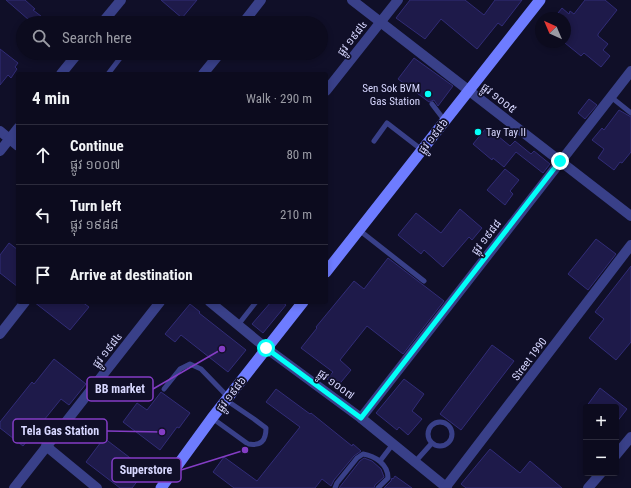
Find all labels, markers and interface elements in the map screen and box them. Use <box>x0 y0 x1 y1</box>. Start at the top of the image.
north arrow <box>535 12 571 48</box>
search box <box>16 16 328 60</box>
street label: ផ្លូវ ១៩៨៤ <box>335 18 373 60</box>
icon: search <box>30 27 52 49</box>
text: Search here <box>62 29 132 47</box>
street label: ផ្លូវ ១០០៥ <box>477 81 519 119</box>
place label: Sen Sok BVM Gas Station <box>362 82 420 108</box>
text: 4 min <box>32 88 70 108</box>
marker: Sen Sok BVM Gas Station <box>423 89 433 99</box>
text: Walk · 290 m <box>246 91 312 106</box>
street label: ផ្លូវ ១៩៨៦ <box>416 116 454 158</box>
place label: Tay Tay II <box>486 126 526 139</box>
marker: Tay Tay II <box>473 127 483 137</box>
text: Continue <box>70 137 124 155</box>
icon: ahead <box>32 144 54 166</box>
text: 80 m <box>286 147 312 162</box>
route end <box>551 152 569 170</box>
text: ផ្លូវ ១០០៧ <box>70 157 120 172</box>
text: Turn left <box>70 197 121 215</box>
icon: left <box>32 204 54 226</box>
text: 210 m <box>280 207 312 222</box>
text: ផ្លុវ ១៩៨៨ <box>70 217 119 232</box>
street label: ផ្លុវ ១៩៨៨ <box>469 217 507 259</box>
icon: arrive <box>32 264 54 286</box>
text: Arrive at destination <box>70 266 193 284</box>
street label: ផ្លូវ ១៩៨៤ <box>90 330 128 372</box>
street label: Street 1990 <box>509 335 550 383</box>
route start <box>257 339 275 357</box>
street label: ផ្លូវ ១០០៧ <box>313 367 357 405</box>
street label: ផ្លូវ ១៩៨៦ <box>214 374 252 416</box>
callout: BB market <box>87 377 153 401</box>
text: BB market <box>95 382 145 396</box>
map controls <box>583 404 619 476</box>
button: + <box>583 404 619 440</box>
callout: Tela Gas Station <box>13 419 107 443</box>
text: Tela Gas Station <box>21 424 99 438</box>
button: − <box>583 440 619 476</box>
callout: Superstore <box>112 458 181 482</box>
text: Superstore <box>120 463 173 477</box>

